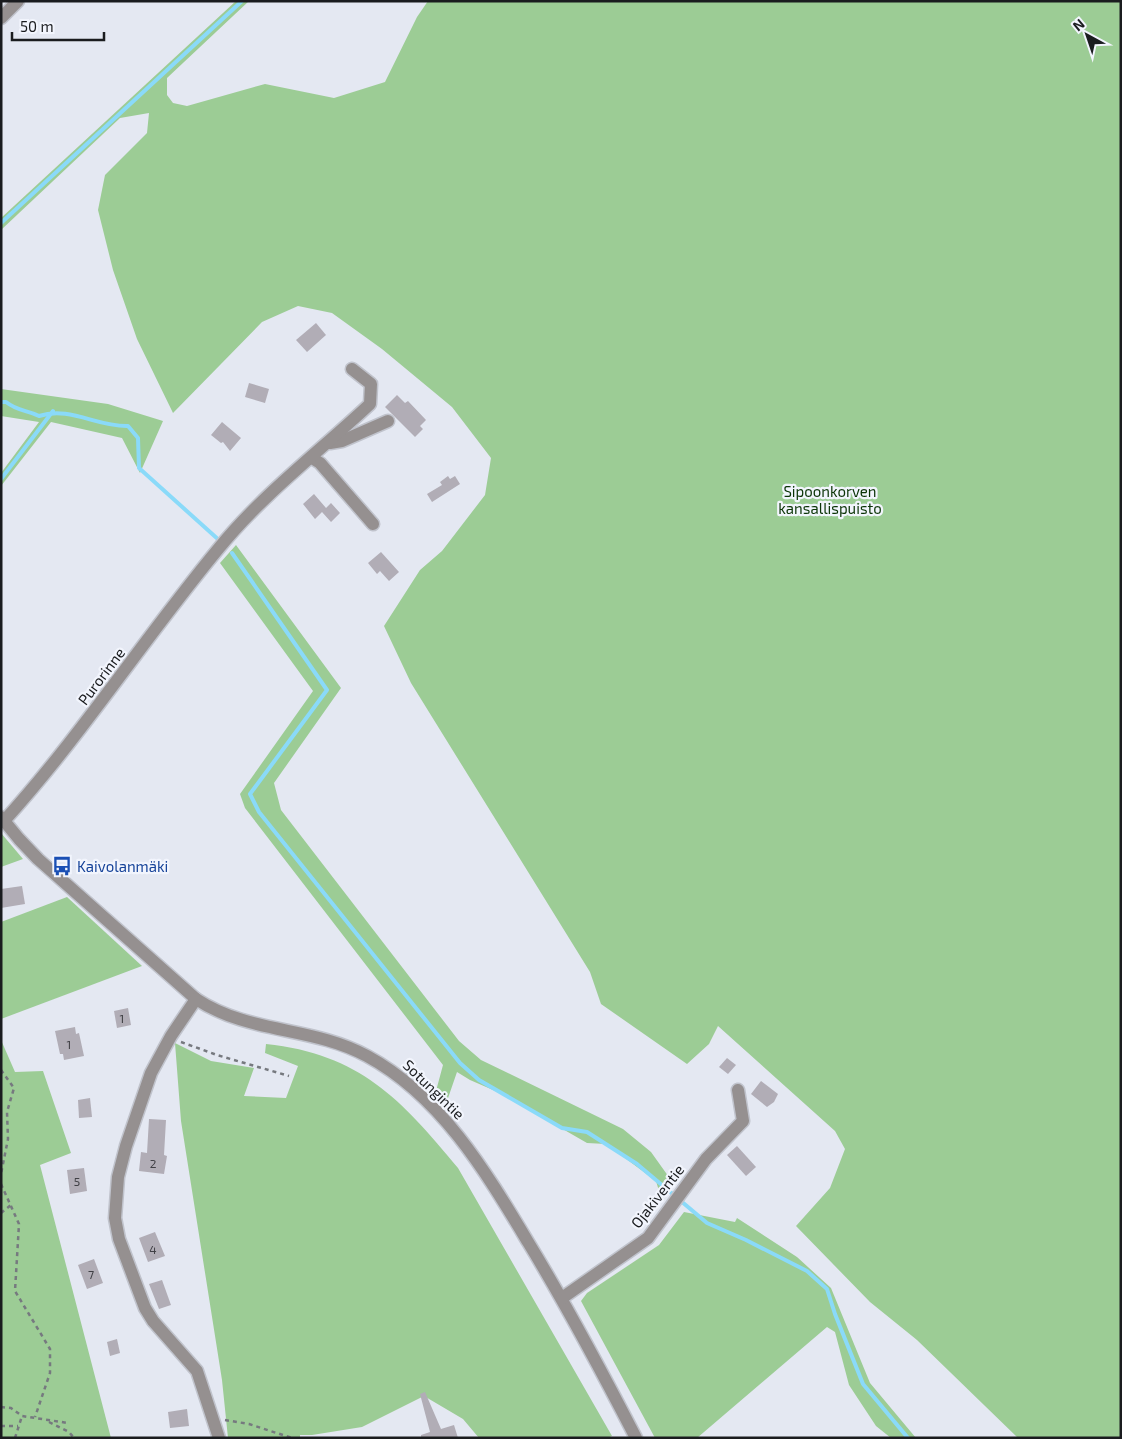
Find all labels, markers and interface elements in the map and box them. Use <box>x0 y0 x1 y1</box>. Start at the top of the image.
scale bar <box>12 10 105 42</box>
north arrow <box>1062 10 1112 60</box>
text: N <box>1069 15 1088 34</box>
text: 50 m <box>20 17 54 35</box>
park label: Sipoonkorven kansallispuisto <box>778 482 882 517</box>
street label: Purorinne <box>74 644 128 708</box>
bus stop icon: Kaivolanmäki <box>51 855 73 877</box>
place label: Kaivolanmäki <box>77 857 168 875</box>
house number: 1 <box>120 1011 124 1025</box>
house number: 1 <box>67 1037 71 1051</box>
street label: Sotungintie <box>400 1055 468 1123</box>
house number: 2 <box>150 1156 157 1170</box>
street label: Ojakiventie <box>627 1161 688 1232</box>
house number: 5 <box>74 1174 80 1188</box>
house number: 4 <box>149 1242 157 1256</box>
house number: 7 <box>88 1267 94 1281</box>

